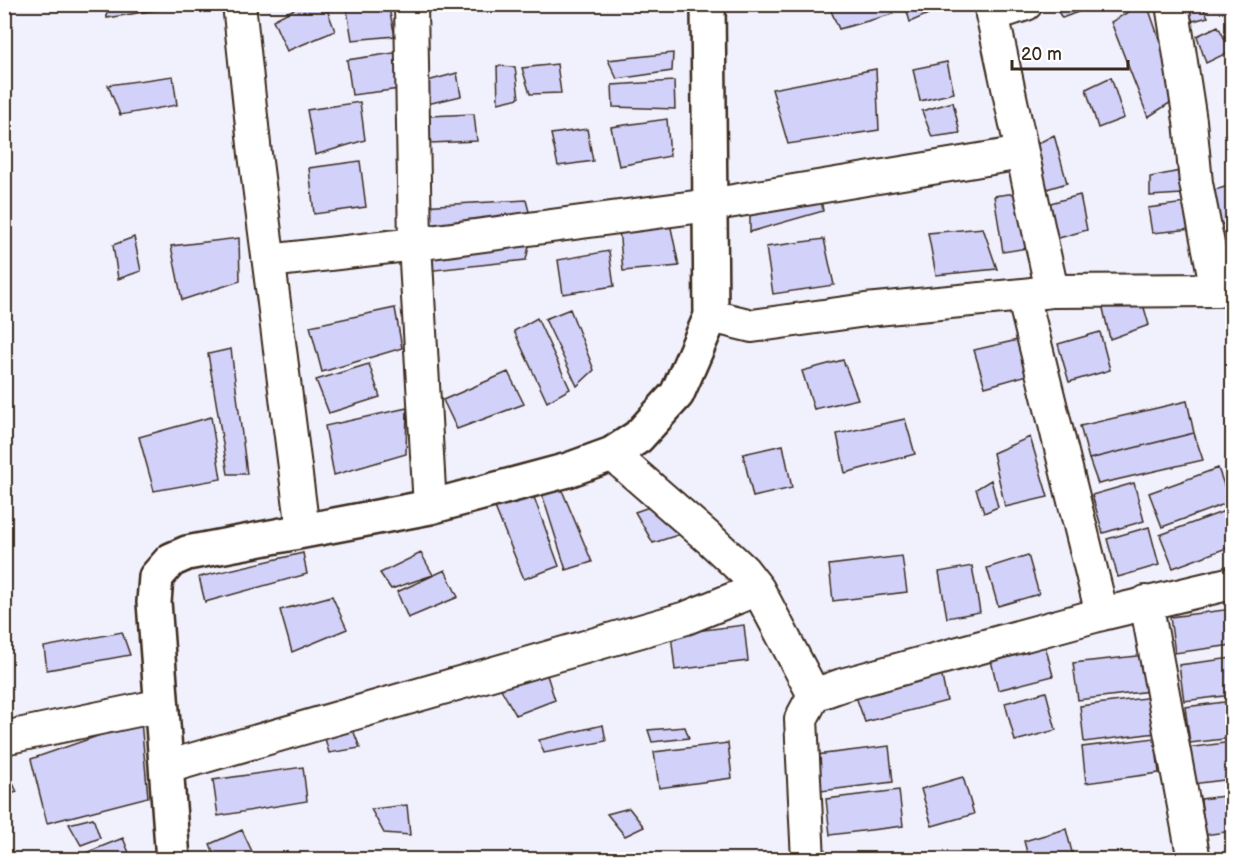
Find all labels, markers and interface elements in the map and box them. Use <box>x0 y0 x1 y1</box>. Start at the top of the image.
scale bar <box>1012 33 1128 71</box>
text: 20 m <box>1021 44 1062 65</box>

